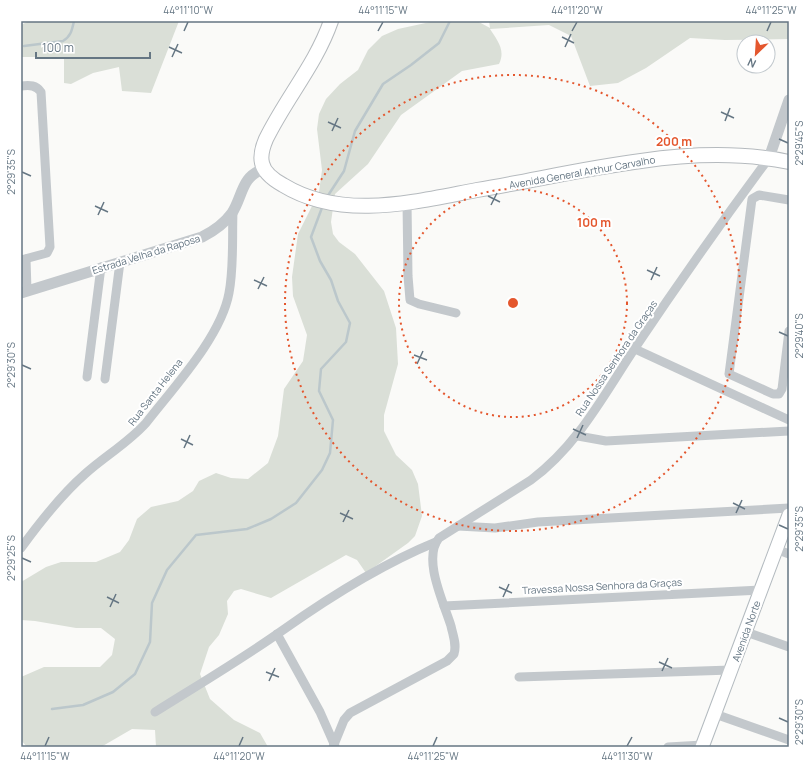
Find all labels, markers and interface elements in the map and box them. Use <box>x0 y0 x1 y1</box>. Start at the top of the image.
text: 44°11'10"W <box>163 3 213 17</box>
text: 44°11'15"W <box>358 3 408 17</box>
text: 44°11'20"W <box>551 3 603 17</box>
text: 44°11'25"W <box>745 3 797 17</box>
scale bar <box>36 34 150 60</box>
north arrow <box>736 34 776 74</box>
text: 100 m <box>42 39 74 56</box>
text: N <box>745 55 758 72</box>
text: 2°29'45"S <box>792 121 806 165</box>
text: 200 m <box>656 133 692 150</box>
text: 2°29'35"S <box>4 149 18 195</box>
street label: Avenida General Arthur Carvalho <box>508 152 656 192</box>
text: 100 m <box>577 214 611 231</box>
street label: Estrada Velha da Raposa <box>90 231 202 277</box>
centre of rings <box>506 296 520 310</box>
street label: Rua Nossa Senhora da Graças <box>572 297 660 419</box>
text: 2°29'40"S <box>792 313 806 359</box>
text: 2°29'30"S <box>4 342 18 388</box>
street label: Rua Santa Helena <box>124 356 186 428</box>
text: 2°29'35"S <box>792 506 806 552</box>
text: 2°29'25"S <box>4 535 18 581</box>
street label: Travessa Nossa Senhora da Graças <box>522 575 682 597</box>
street label: Avenida Norte <box>728 598 764 664</box>
text: 2°29'30"S <box>792 699 806 745</box>
text: 44°11'15"W <box>20 749 70 763</box>
text: 44°11'20"W <box>213 749 265 763</box>
text: 44°11'25"W <box>407 749 459 763</box>
text: 44°11'30"W <box>601 749 653 763</box>

